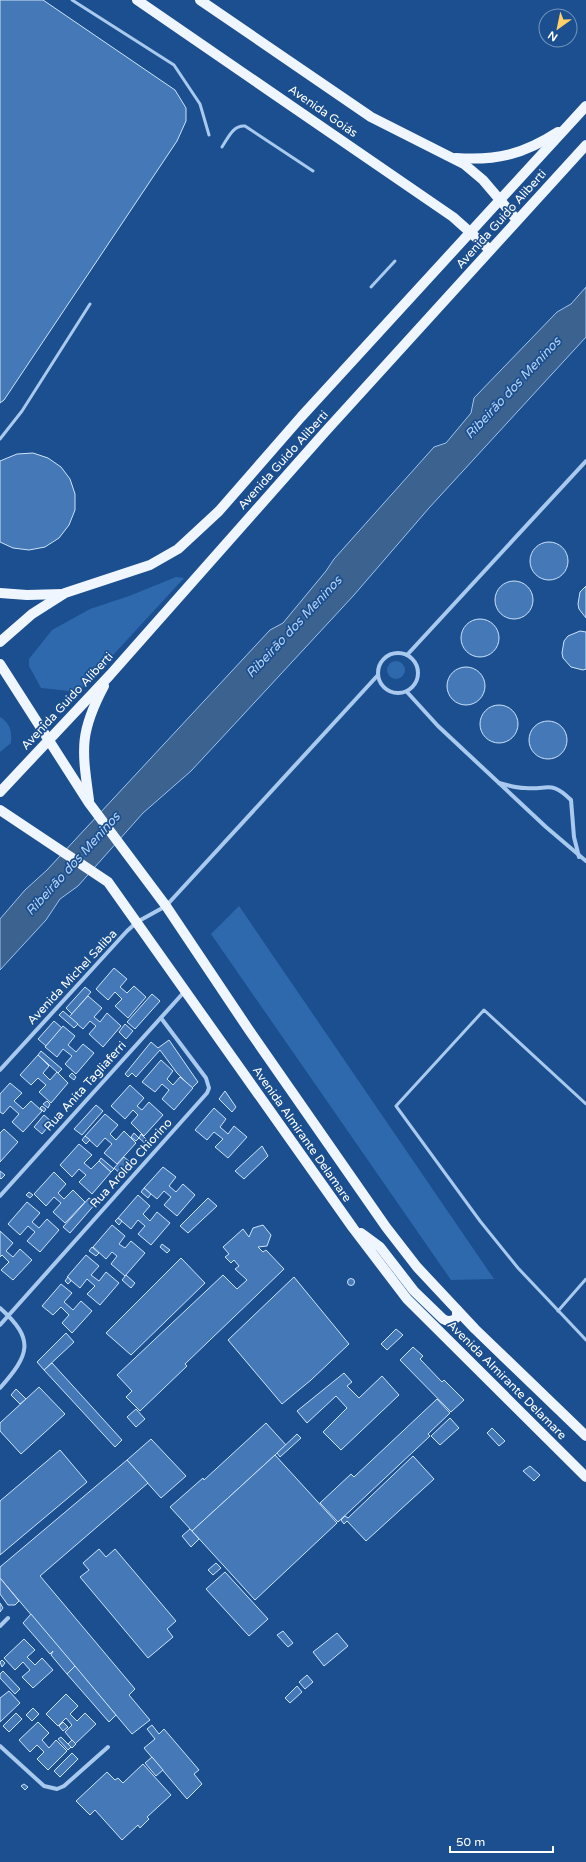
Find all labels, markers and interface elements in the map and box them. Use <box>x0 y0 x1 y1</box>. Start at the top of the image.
north arrow <box>538 8 578 48</box>
text: N <box>546 28 560 44</box>
street label: Avenida Goiás <box>286 82 360 140</box>
street label: Avenida Guido Aliberti <box>453 167 549 271</box>
water label: Ribeirão dos Meninos <box>462 333 565 442</box>
street label: Avenida Guido Aliberti <box>235 408 331 512</box>
water label: Ribeirão dos Meninos <box>243 572 346 681</box>
street label: Avenida Guido Aliberti <box>18 649 116 753</box>
water label: Ribeirão dos Meninos <box>22 808 124 919</box>
street label: Avenida Michel Saliba <box>24 927 120 1027</box>
street label: Rua Anita Tagliaferri <box>41 1038 129 1134</box>
street label: Avenida Almirante Delamare <box>250 1063 354 1205</box>
street label: Rua Aroldo Chiorino <box>87 1115 175 1211</box>
street label: Avenida Almirante Delamare <box>445 1318 570 1443</box>
scale bar <box>450 1828 553 1854</box>
text: 50 m <box>456 1835 485 1849</box>

